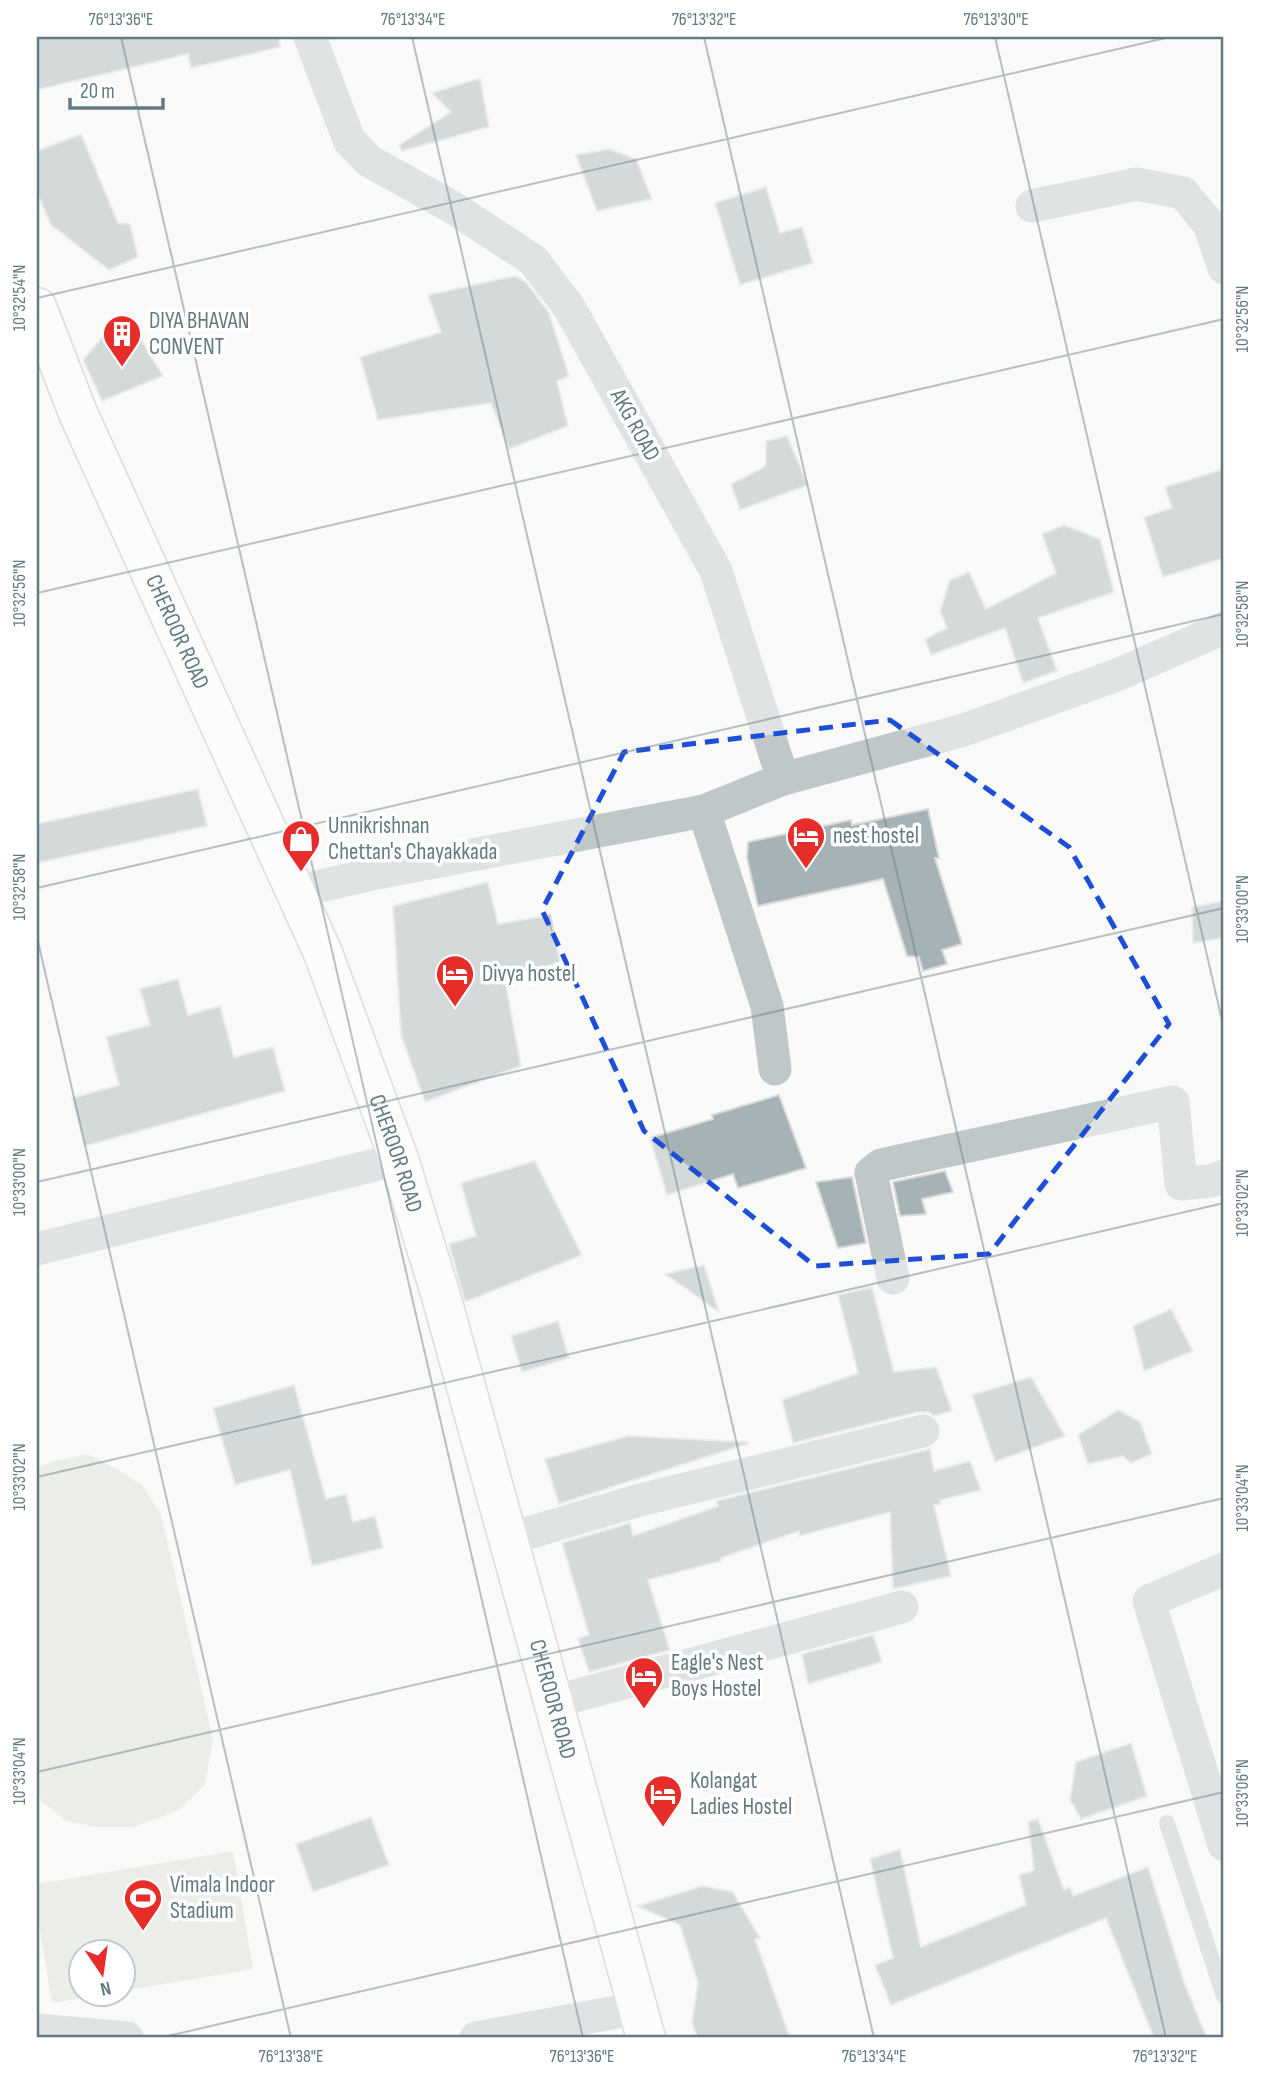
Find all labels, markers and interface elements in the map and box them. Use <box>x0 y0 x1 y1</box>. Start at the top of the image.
text: 76°13'36"E <box>88 9 154 30</box>
text: 76°13'34"E <box>381 9 445 30</box>
text: 76°13'32"E <box>672 9 736 30</box>
text: 76°13'30"E <box>963 9 1029 30</box>
scale bar <box>70 66 163 110</box>
text: 20 m <box>80 79 115 104</box>
text: 10°32'54"N <box>9 265 30 331</box>
text: 10°32'56"N <box>1232 285 1253 353</box>
place label: DIYA BHAVAN CONVENT <box>149 307 249 361</box>
building icon: DIYA BHAVAN CONVENT <box>101 313 143 368</box>
street label: AKG ROAD <box>603 383 666 466</box>
text: 10°32'56"N <box>9 559 30 627</box>
street label: CHEROOR ROAD <box>139 570 215 694</box>
text: 10°32'58"N <box>1232 581 1253 647</box>
place label: Unnikrishnan Chettan's Chayakkada <box>328 812 497 866</box>
hotel icon: nest hostel <box>785 815 827 870</box>
shop icon: Unnikrishnan Chettan's Chayakkada <box>280 818 322 873</box>
place label: nest hostel <box>833 822 919 850</box>
text: 10°32'58"N <box>9 854 30 920</box>
text: 10°33'00"N <box>1232 875 1253 943</box>
hotel icon: Divya hostel <box>434 953 476 1008</box>
place label: Divya hostel <box>482 960 576 988</box>
street label: CHEROOR ROAD <box>362 1091 429 1216</box>
text: 10°33'00"N <box>9 1148 30 1216</box>
text: 10°33'02"N <box>1232 1169 1253 1237</box>
text: 10°33'02"N <box>9 1443 30 1511</box>
text: 10°33'04"N <box>1232 1464 1253 1532</box>
street label: CHEROOR ROAD <box>523 1637 582 1762</box>
place label: Eagle's Nest Boys Hostel <box>671 1649 763 1703</box>
hotel icon: Eagle's Nest Boys Hostel <box>623 1655 665 1710</box>
text: 10°33'04"N <box>9 1737 30 1805</box>
text: 10°33'06"N <box>1232 1759 1253 1827</box>
place label: Kolangat Ladies Hostel <box>690 1767 792 1821</box>
hotel icon: Kolangat Ladies Hostel <box>642 1773 684 1828</box>
place label: Vimala Indoor Stadium <box>170 1871 275 1925</box>
sports icon: Vimala Indoor Stadium <box>122 1877 164 1932</box>
north arrow <box>66 1938 136 2008</box>
text: N <box>98 1976 113 2000</box>
text: 76°13'38"E <box>259 2046 323 2067</box>
text: 76°13'36"E <box>549 2046 615 2067</box>
text: 76°13'34"E <box>842 2046 906 2067</box>
text: 76°13'32"E <box>1133 2046 1197 2067</box>

